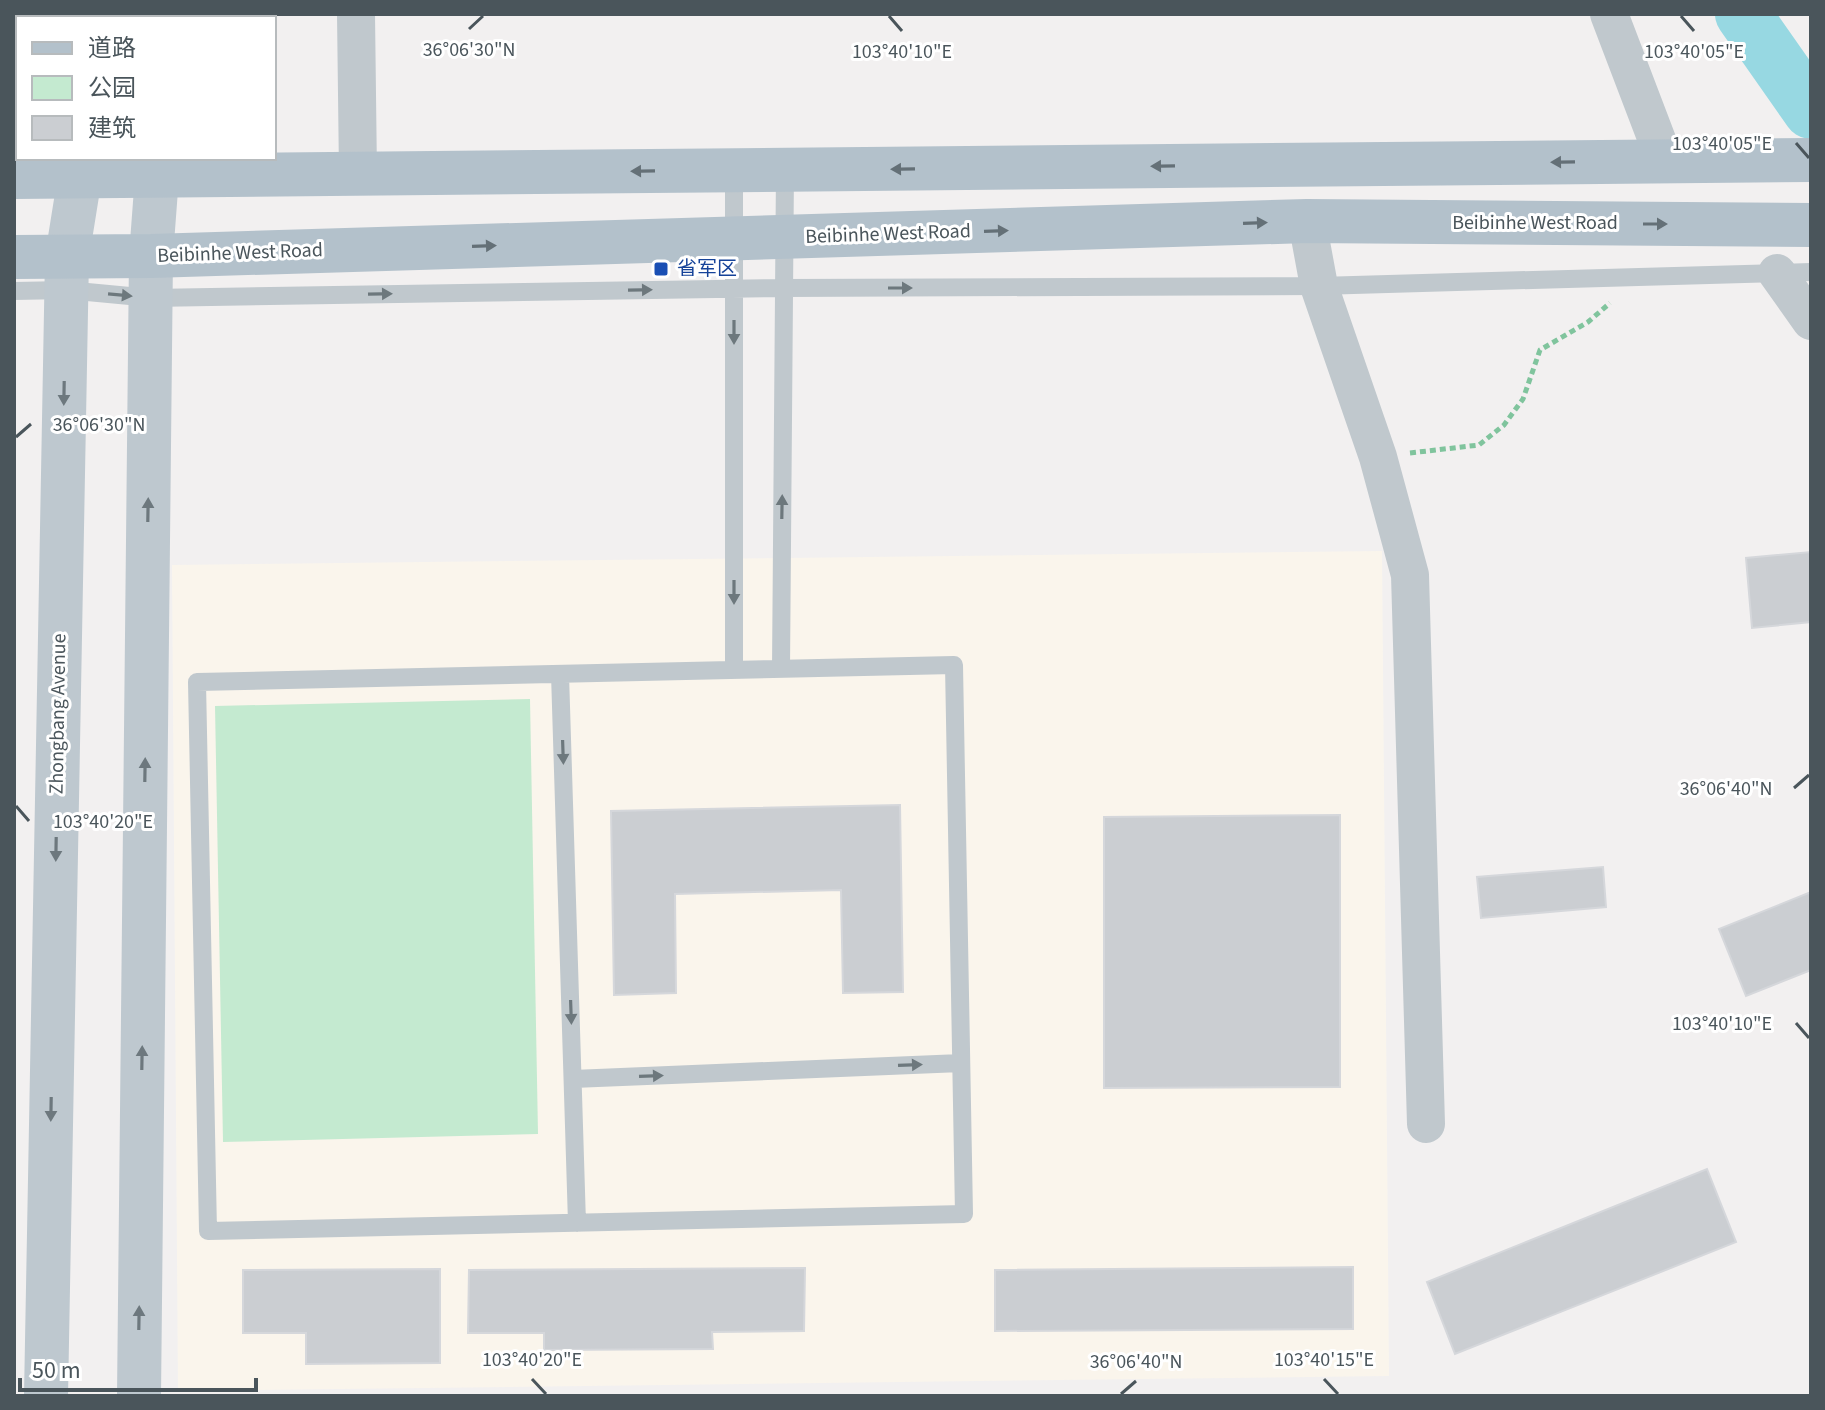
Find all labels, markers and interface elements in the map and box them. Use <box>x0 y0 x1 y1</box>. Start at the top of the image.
legend <box>16 16 276 160</box>
text: 道路 <box>88 31 136 66</box>
text: 36°06'30"N <box>423 36 515 64</box>
text: 103°40'10"E <box>852 38 952 66</box>
text: 103°40'05"E <box>1644 38 1744 66</box>
text: 公园 <box>88 71 136 106</box>
text: 建筑 <box>88 111 136 146</box>
text: 103°40'05"E <box>1672 130 1772 158</box>
one-way arrow <box>1550 156 1575 168</box>
one-way arrow <box>1150 160 1175 172</box>
one-way arrow <box>890 163 915 175</box>
one-way arrow <box>630 165 655 177</box>
street label: Beibinhe West Road <box>1452 209 1618 237</box>
one-way arrow <box>1243 216 1269 229</box>
street label: Beibinhe West Road <box>805 217 971 251</box>
one-way arrow <box>1643 217 1668 230</box>
one-way arrow <box>984 224 1009 237</box>
street label: Beibinhe West Road <box>157 236 323 270</box>
one-way arrow <box>472 240 497 253</box>
place label: 省军区 <box>677 255 737 283</box>
marker: 省军区 <box>652 260 670 278</box>
one-way arrow <box>888 282 913 294</box>
one-way arrow <box>628 284 653 297</box>
one-way arrow <box>368 288 393 301</box>
one-way arrow <box>108 289 133 302</box>
one-way arrow <box>728 320 740 345</box>
one-way arrow <box>58 381 70 406</box>
text: 36°06'30"N <box>53 411 145 439</box>
one-way arrow <box>776 494 788 519</box>
one-way arrow <box>142 497 155 522</box>
one-way arrow <box>728 580 740 605</box>
street label: Zhongbang Avenue <box>43 633 73 795</box>
one-way arrow <box>556 740 569 765</box>
one-way arrow <box>139 757 152 782</box>
text: 36°06'40"N <box>1680 775 1772 803</box>
text: 103°40'20"E <box>53 808 153 836</box>
one-way arrow <box>49 837 62 862</box>
one-way arrow <box>564 1000 577 1025</box>
text: 103°40'10"E <box>1672 1010 1772 1038</box>
one-way arrow <box>136 1045 148 1070</box>
one-way arrow <box>898 1059 923 1072</box>
one-way arrow <box>639 1069 664 1082</box>
one-way arrow <box>45 1097 57 1122</box>
one-way arrow <box>133 1305 146 1330</box>
scale bar <box>20 1342 256 1392</box>
text: 103°40'20"E <box>482 1346 582 1374</box>
text: 103°40'15"E <box>1274 1346 1374 1374</box>
text: 36°06'40"N <box>1090 1348 1182 1376</box>
text: 50 m <box>32 1353 81 1388</box>

